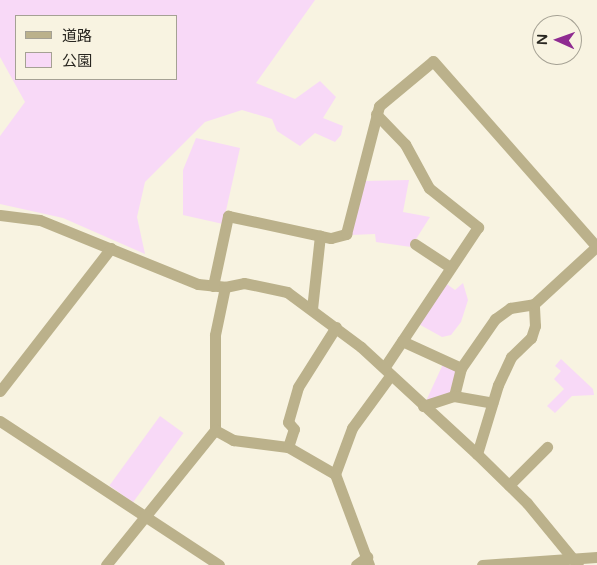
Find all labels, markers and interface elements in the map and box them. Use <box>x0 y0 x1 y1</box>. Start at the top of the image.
legend <box>15 15 178 80</box>
north arrow <box>532 15 582 65</box>
text: 道路 <box>62 27 92 45</box>
text: N <box>534 34 551 45</box>
text: 公園 <box>62 52 92 70</box>

